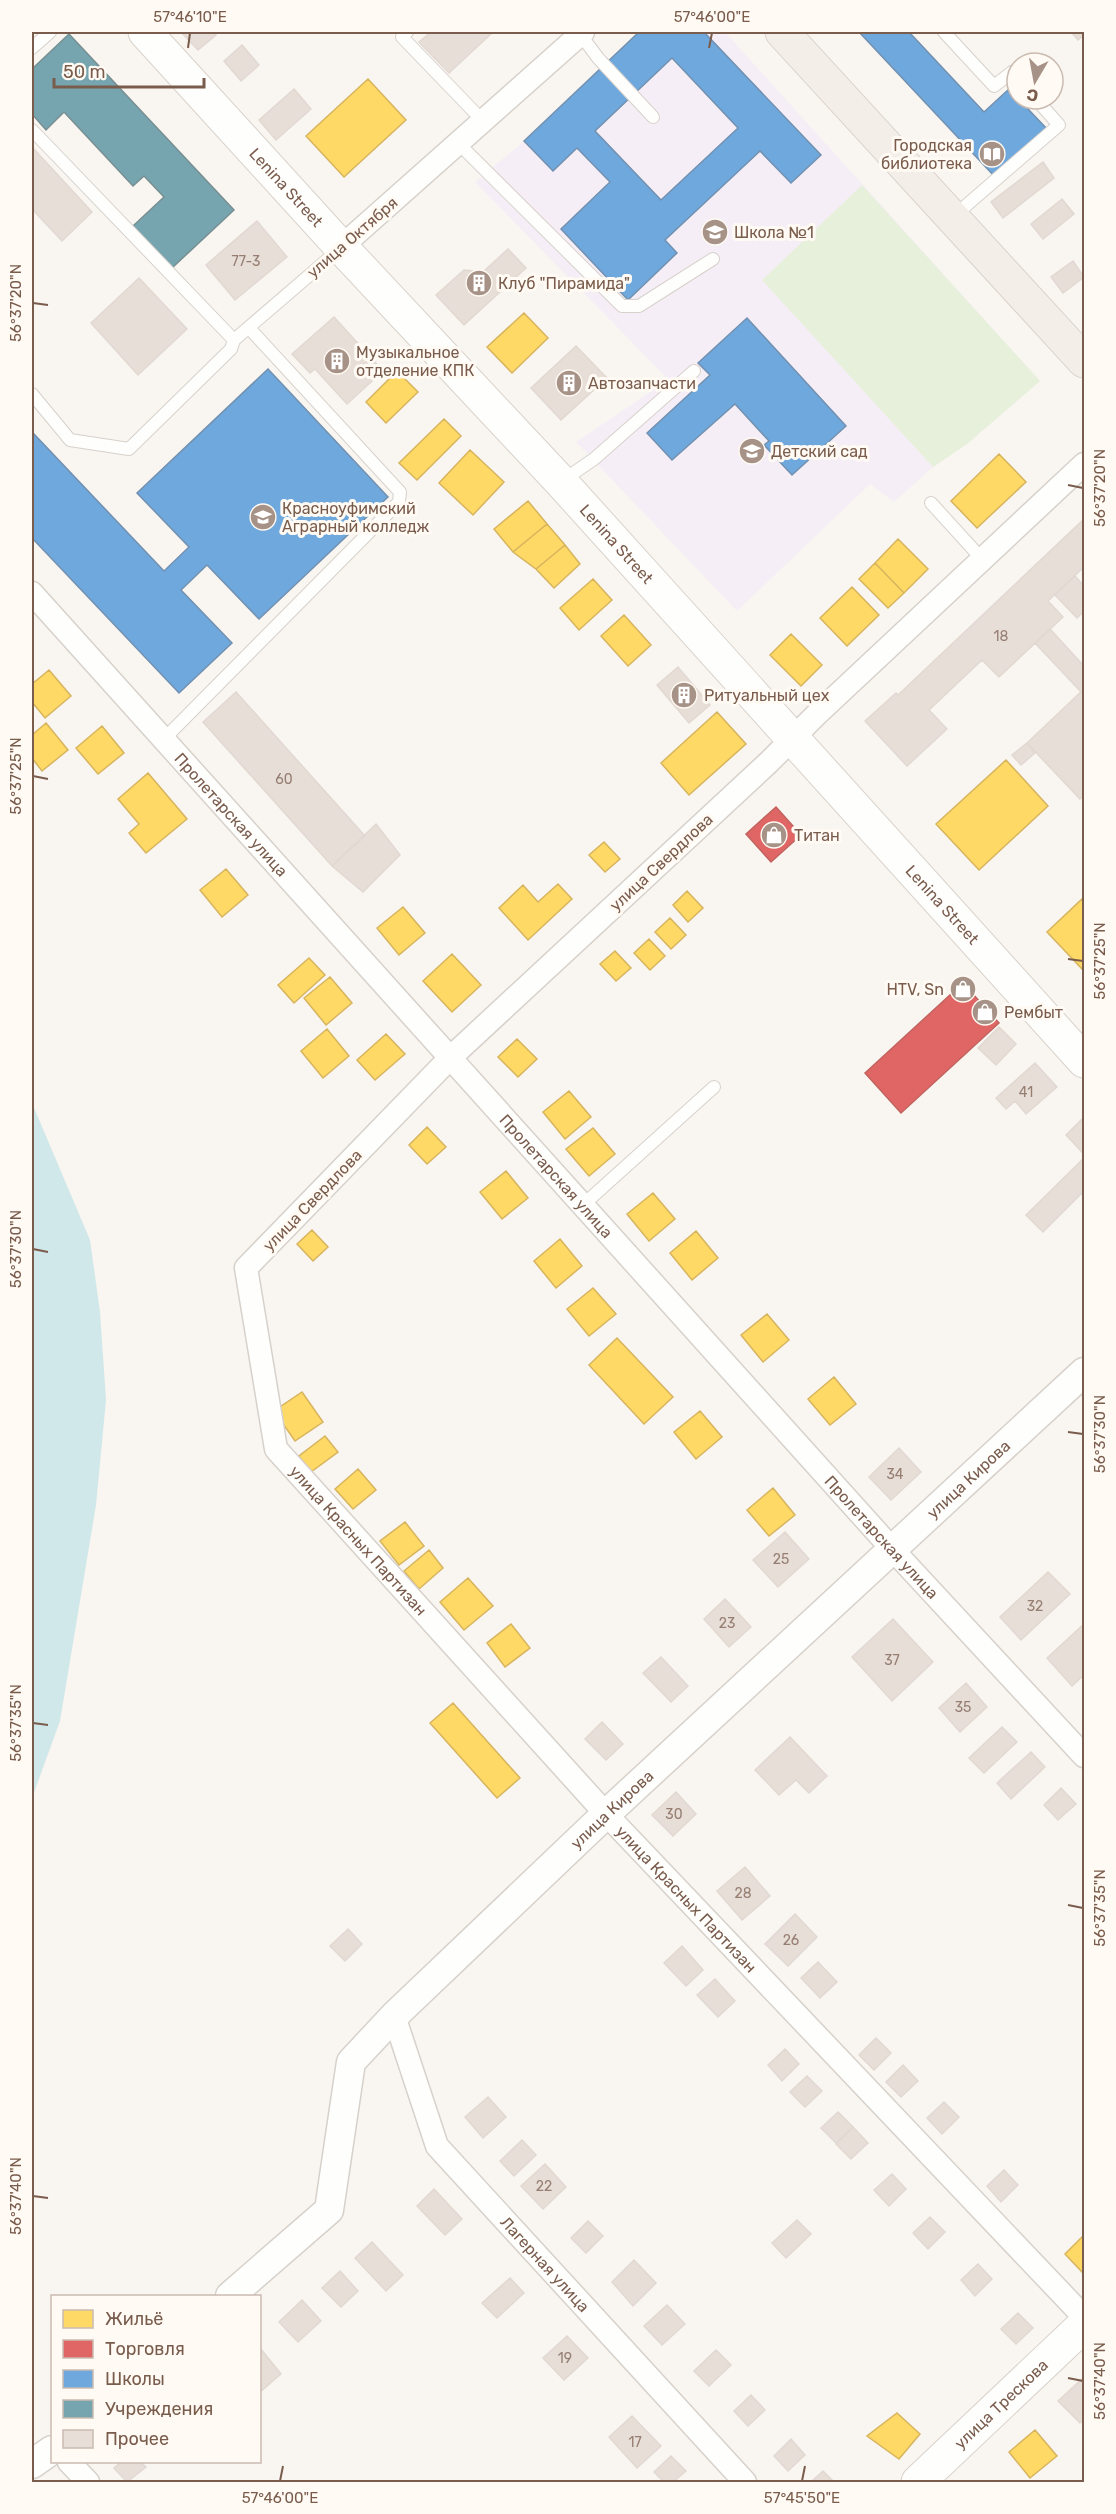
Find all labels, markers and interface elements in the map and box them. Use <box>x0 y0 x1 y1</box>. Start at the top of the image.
text: 57°46'10"E <box>153 8 227 26</box>
text: 57°46'00"E <box>674 8 750 26</box>
scale bar <box>54 51 204 89</box>
north arrow <box>1005 51 1065 111</box>
text: 50 m <box>63 61 106 83</box>
text: С <box>1025 85 1040 106</box>
place label: Городская библиотека <box>881 136 972 173</box>
library icon: Городская библиотека <box>977 139 1007 169</box>
street label: Lenina Street <box>245 144 327 231</box>
street label: улица Октября <box>303 193 402 282</box>
school or university icon: Школа №1 <box>700 217 730 247</box>
place label: Школа №1 <box>734 223 814 242</box>
house number: 77-3 <box>232 253 260 270</box>
text: 56°37'20"N <box>7 264 25 342</box>
building icon: Клуб "Пирамида" <box>464 268 494 298</box>
place label: Клуб "Пирамида" <box>498 274 630 293</box>
place label: Музыкальное отделение КПК <box>356 343 474 380</box>
building icon: Музыкальное отделение КПК <box>322 346 352 376</box>
building icon: Автозапчасти <box>554 368 584 398</box>
place label: Автозапчасти <box>588 374 696 393</box>
school or university icon: Детский сад <box>737 436 767 466</box>
place label: Детский сад <box>771 442 868 461</box>
text: 56°37'20"N <box>1091 449 1109 527</box>
place label: Красноуфимский Аграрный колледж <box>282 499 430 536</box>
street label: Lenina Street <box>576 501 657 588</box>
school or university icon: Красноуфимский Аграрный колледж <box>248 502 278 532</box>
house number: 18 <box>994 628 1009 645</box>
building icon: Ритуальный цех <box>669 680 699 710</box>
place label: Ритуальный цех <box>704 686 830 705</box>
text: 56°37'25"N <box>7 737 25 815</box>
street label: Пролетарская улица <box>170 749 291 881</box>
house number: 60 <box>275 771 293 788</box>
street label: улица Свердлова <box>606 810 717 915</box>
shop icon: Титан <box>759 820 789 850</box>
place label: Титан <box>794 826 840 845</box>
street label: Lenina Street <box>902 861 983 948</box>
text: 56°37'25"N <box>1091 922 1109 1000</box>
shop icon: HTV, Sn <box>948 974 978 1004</box>
place label: HTV, Sn <box>886 980 944 999</box>
shop icon: Рембыт <box>970 997 1000 1027</box>
place label: Рембыт <box>1004 1003 1063 1022</box>
house number: 41 <box>1019 1084 1033 1101</box>
street label: Пролетарская улица <box>495 1110 617 1242</box>
street label: улица Свердлова <box>259 1146 366 1255</box>
text: 56°37'30"N <box>7 1210 25 1288</box>
text: 56°37'30"N <box>1091 1395 1109 1473</box>
street label: улица Кирова <box>923 1436 1014 1522</box>
street label: улица Красных Партизан <box>285 1462 431 1619</box>
house number: 34 <box>886 1466 904 1483</box>
street label: Пролетарская улица <box>821 1472 942 1603</box>
house number: 25 <box>773 1551 789 1568</box>
house number: 32 <box>1027 1598 1043 1615</box>
house number: 23 <box>719 1615 735 1632</box>
house number: 37 <box>884 1652 900 1669</box>
text: 56°37'35"N <box>7 1684 25 1762</box>
house number: 35 <box>955 1699 971 1716</box>
street label: улица Кирова <box>567 1766 657 1853</box>
house number: 30 <box>665 1806 683 1823</box>
street label: улица Красных Партизан <box>612 1822 760 1977</box>
text: 56°37'35"N <box>1091 1869 1109 1947</box>
house number: 28 <box>734 1885 752 1902</box>
house number: 26 <box>783 1932 799 1949</box>
text: 56°37'40"N <box>7 2157 25 2235</box>
house number: 22 <box>536 2178 552 2195</box>
street label: Лагерная улица <box>496 2213 593 2316</box>
legend <box>51 2295 261 2463</box>
text: Жильё <box>105 2308 163 2330</box>
text: Торговля <box>105 2338 185 2360</box>
text: 56°37'40"N <box>1091 2342 1109 2420</box>
house number: 19 <box>558 2350 572 2367</box>
street label: улица Трескова <box>950 2355 1052 2453</box>
text: Школы <box>105 2368 165 2390</box>
text: Учреждения <box>105 2398 213 2420</box>
text: Прочее <box>105 2428 169 2450</box>
house number: 17 <box>628 2434 642 2451</box>
text: 57°46'00"E <box>242 2489 318 2507</box>
text: 57°45'50"E <box>764 2489 840 2507</box>

